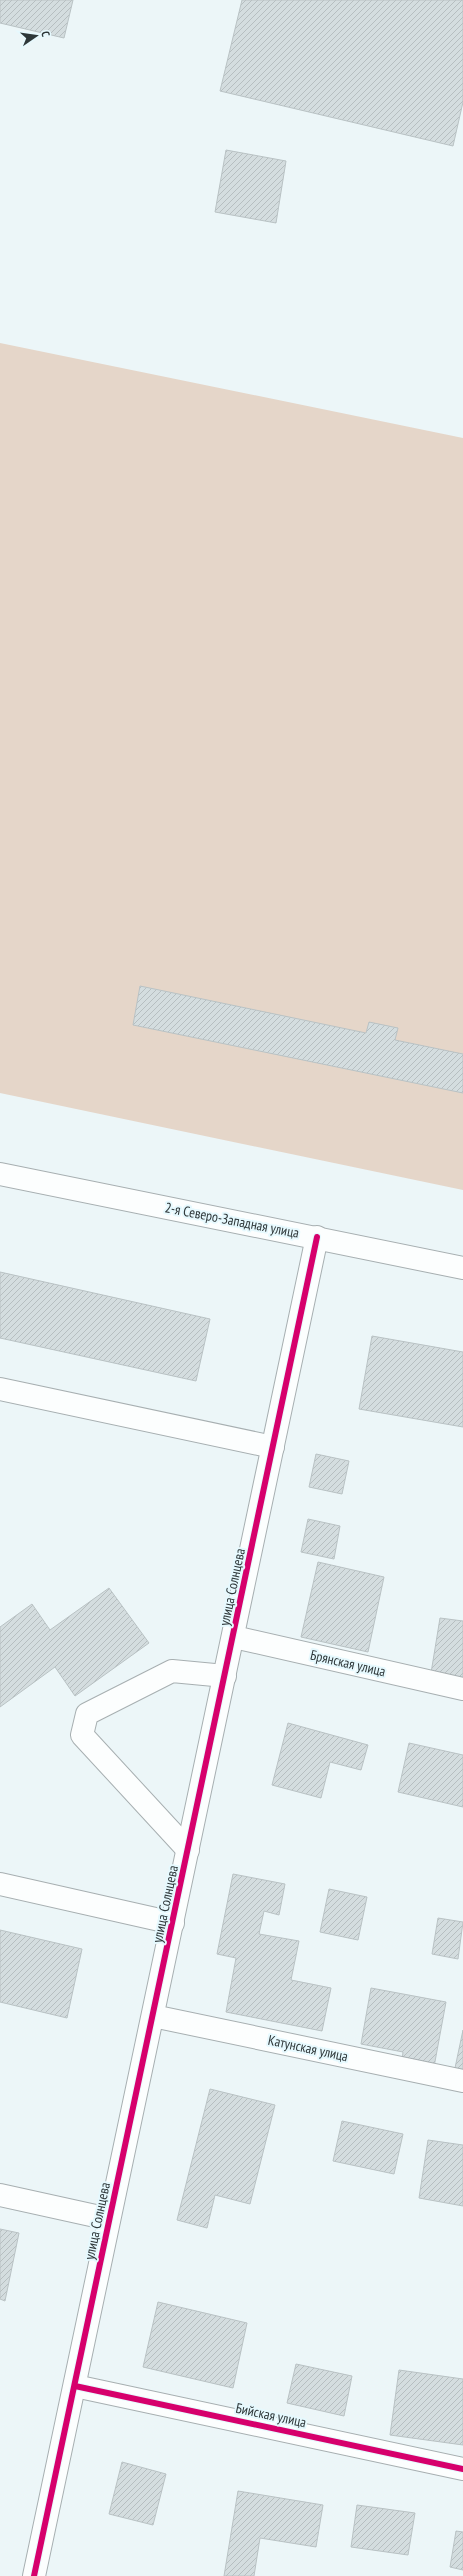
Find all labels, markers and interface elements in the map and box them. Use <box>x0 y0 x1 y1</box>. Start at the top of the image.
north arrow <box>16 16 56 56</box>
text: С <box>38 30 53 38</box>
street label: 2-я Северо-Западная улица <box>163 1198 301 1242</box>
street label: улица Солнцева <box>215 1547 249 1627</box>
street label: Брянская улица <box>309 1646 387 1680</box>
street label: улица Солнцева <box>148 1864 182 1944</box>
street label: Катунская улица <box>266 2031 350 2065</box>
street label: улица Солнцева <box>80 2181 114 2261</box>
street label: Бийская улица <box>234 2399 308 2431</box>

